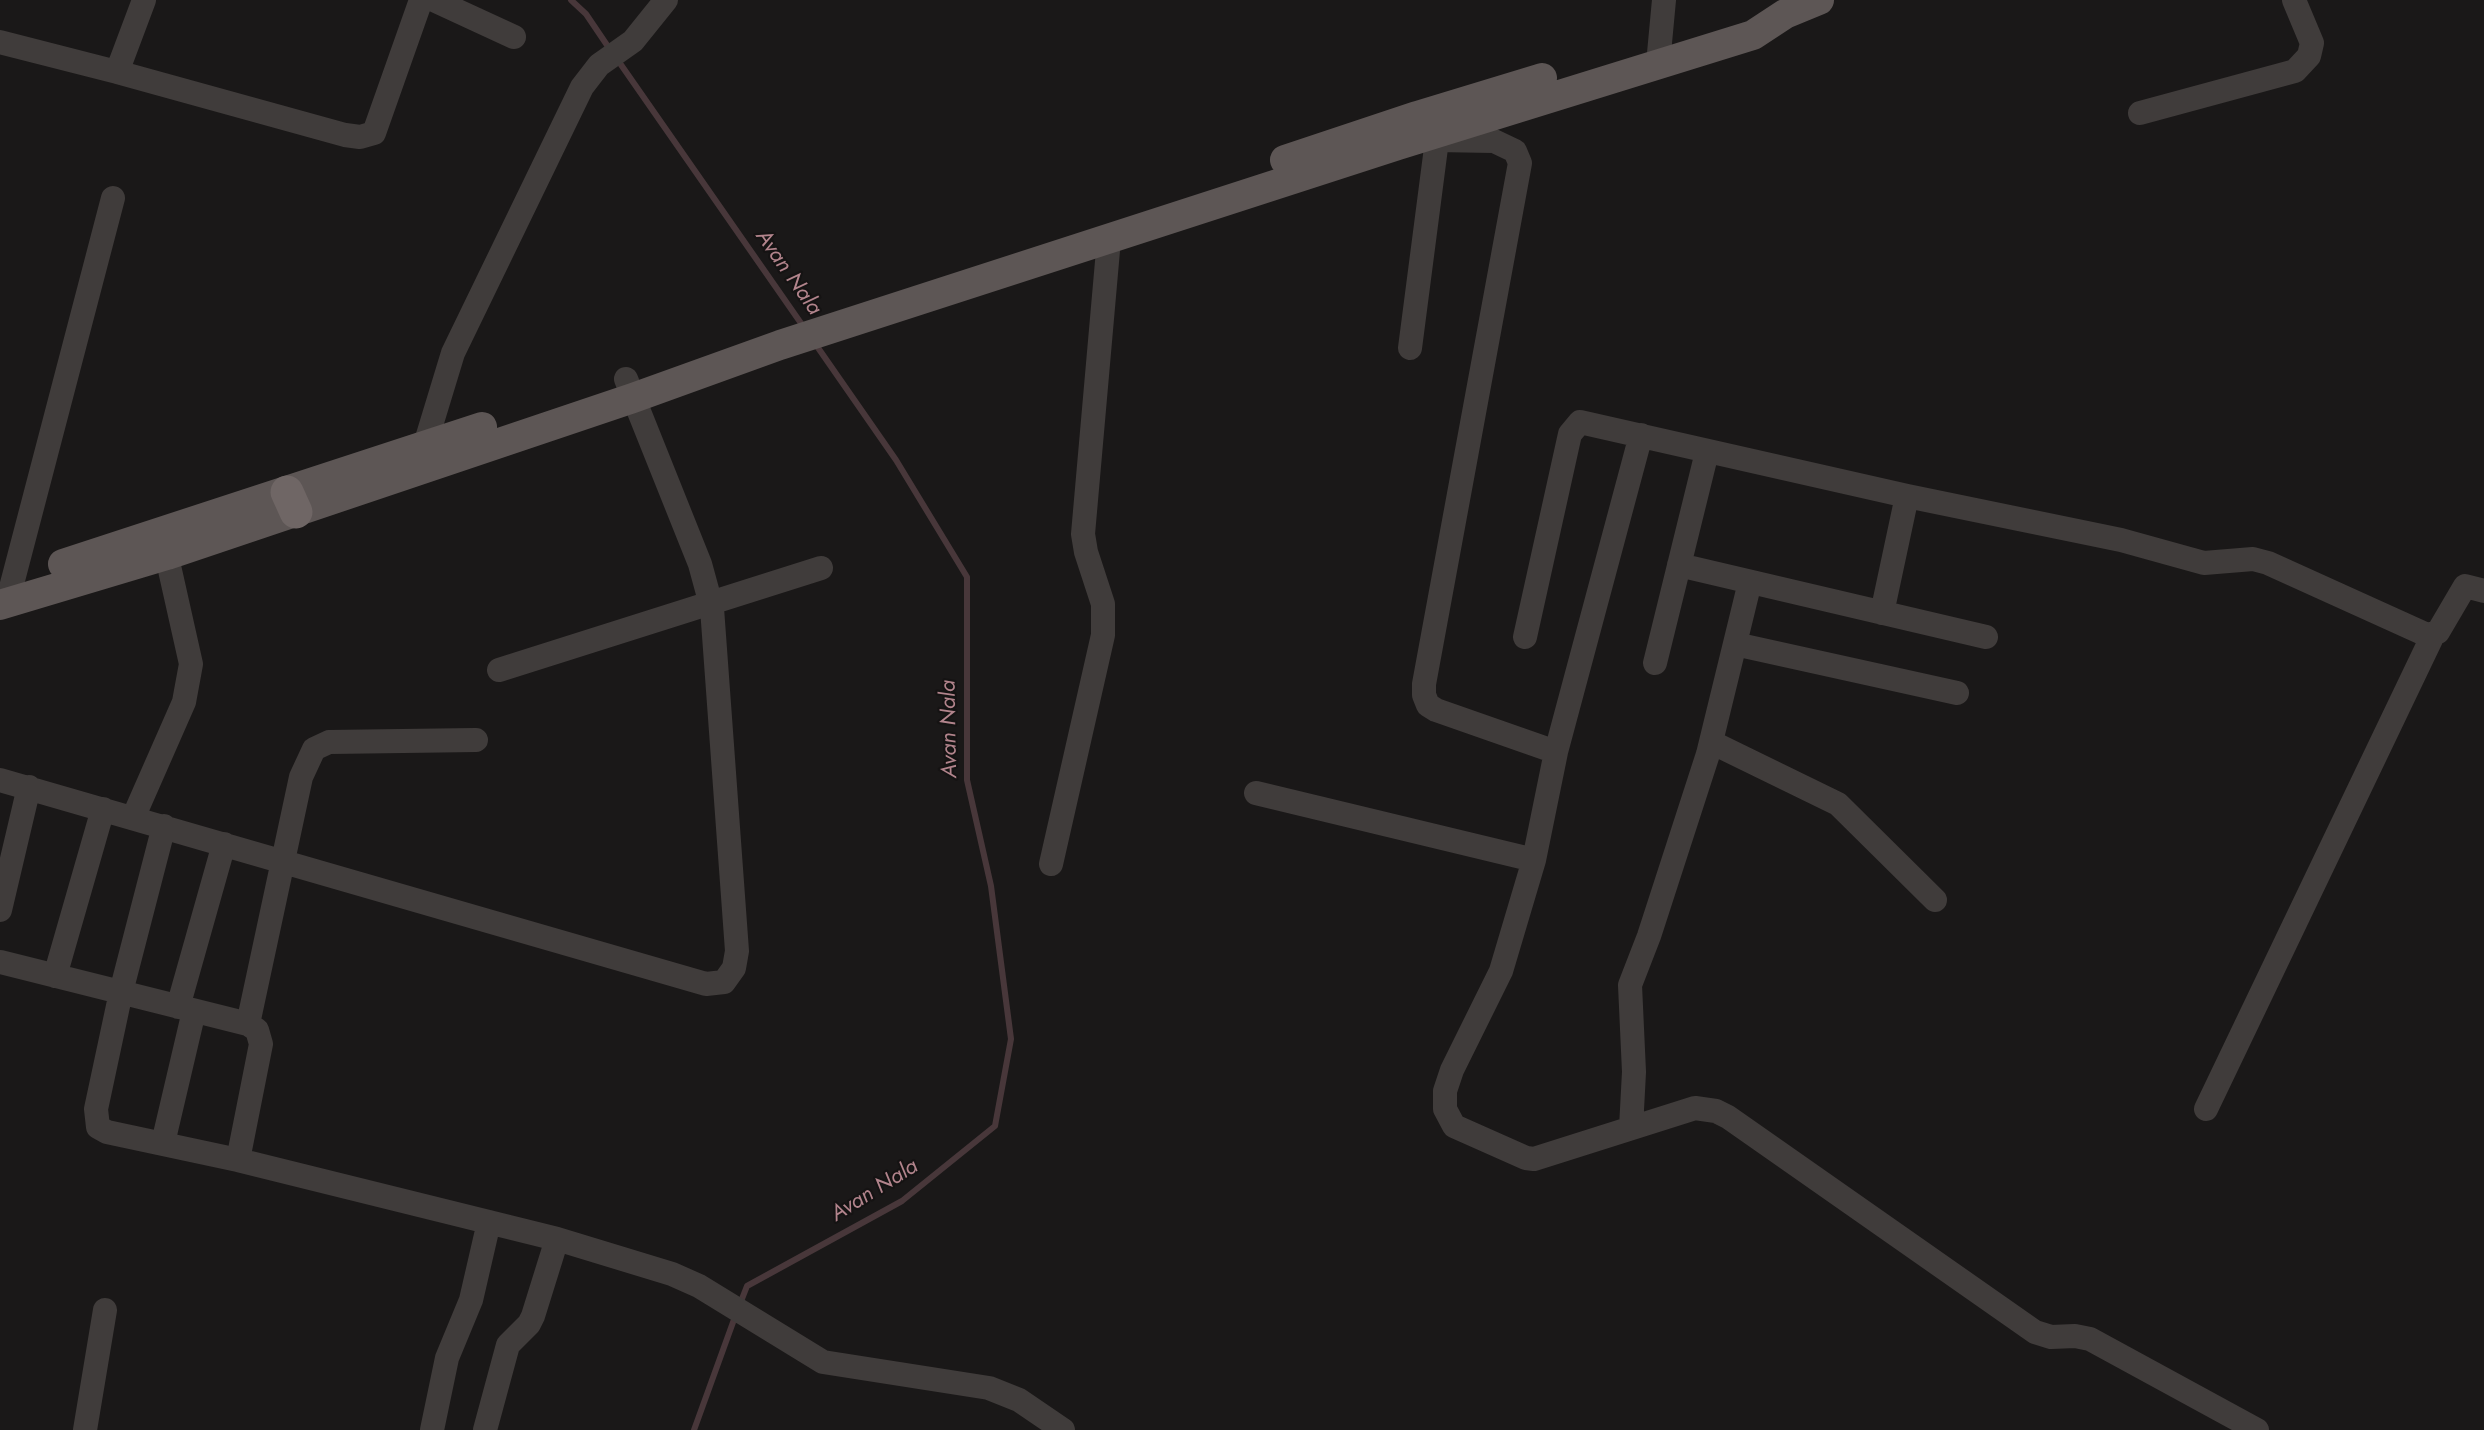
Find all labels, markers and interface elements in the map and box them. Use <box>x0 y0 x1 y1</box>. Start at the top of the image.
water label: Avan Nala <box>749 225 827 321</box>
water label: Avan Nala <box>936 680 964 778</box>
water label: Avan Nala <box>826 1154 924 1228</box>

